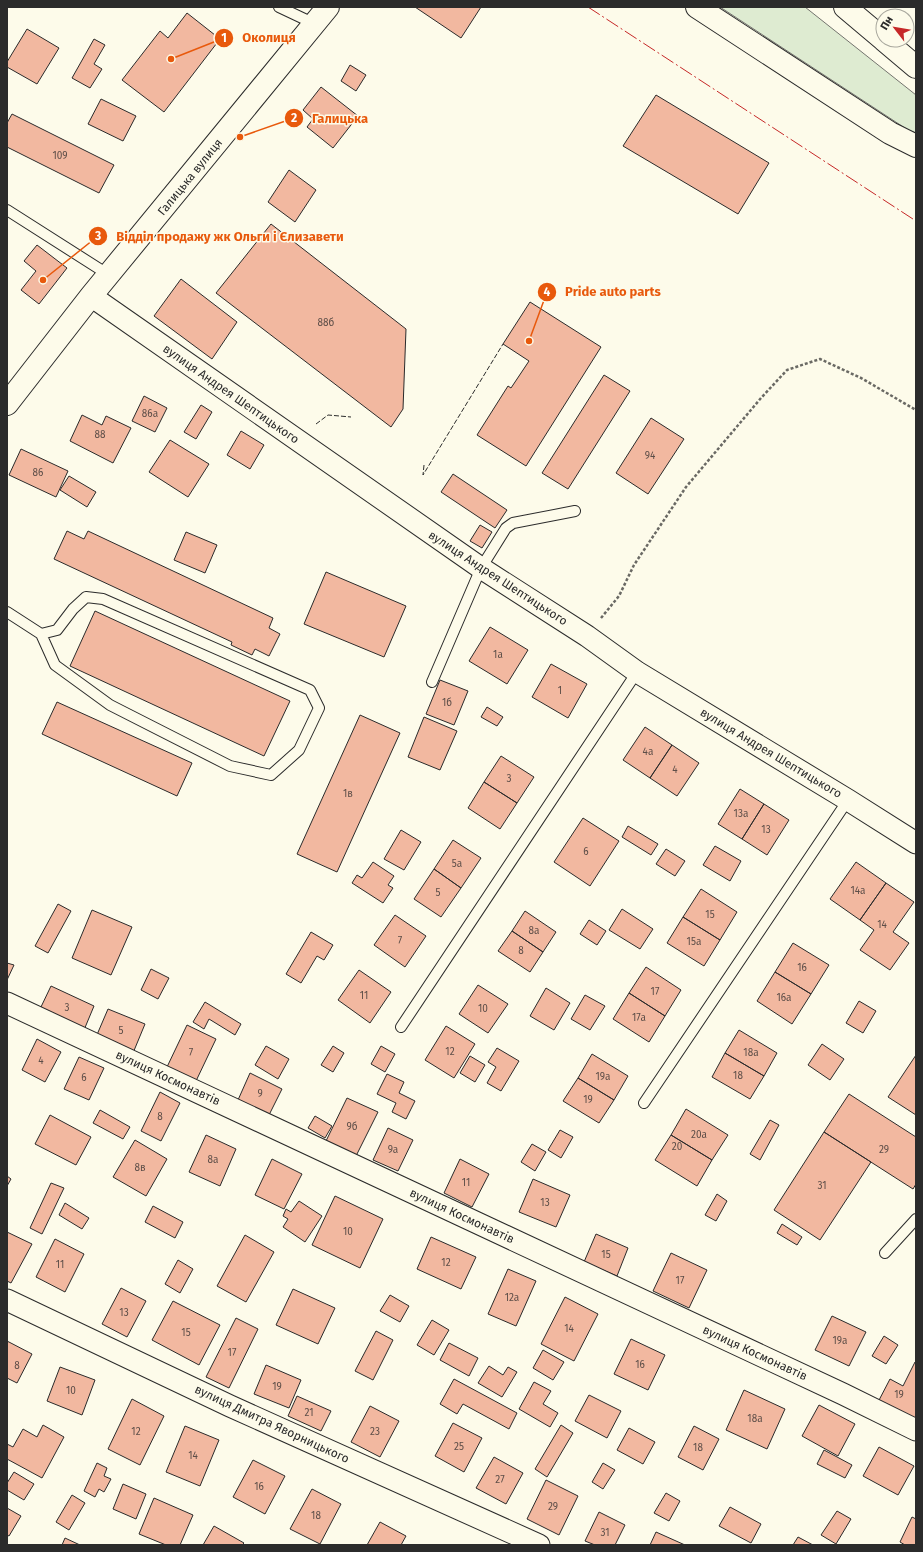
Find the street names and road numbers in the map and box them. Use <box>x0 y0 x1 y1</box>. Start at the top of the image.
street label: Галицька вулиця <box>155 136 225 218</box>
street label: вулиця Андрея Шептицького <box>160 342 302 446</box>
street label: вулиця Андрея Шептицького <box>426 528 570 628</box>
street label: вулиця Андрея Шептицького <box>698 705 844 801</box>
street label: вулиця Космонавтів <box>113 1048 223 1108</box>
street label: вулиця Космонавтів <box>407 1186 517 1246</box>
street label: вулиця Космонавтів <box>700 1323 810 1383</box>
street label: вулиця Дмитра Яворницького <box>193 1382 351 1466</box>

